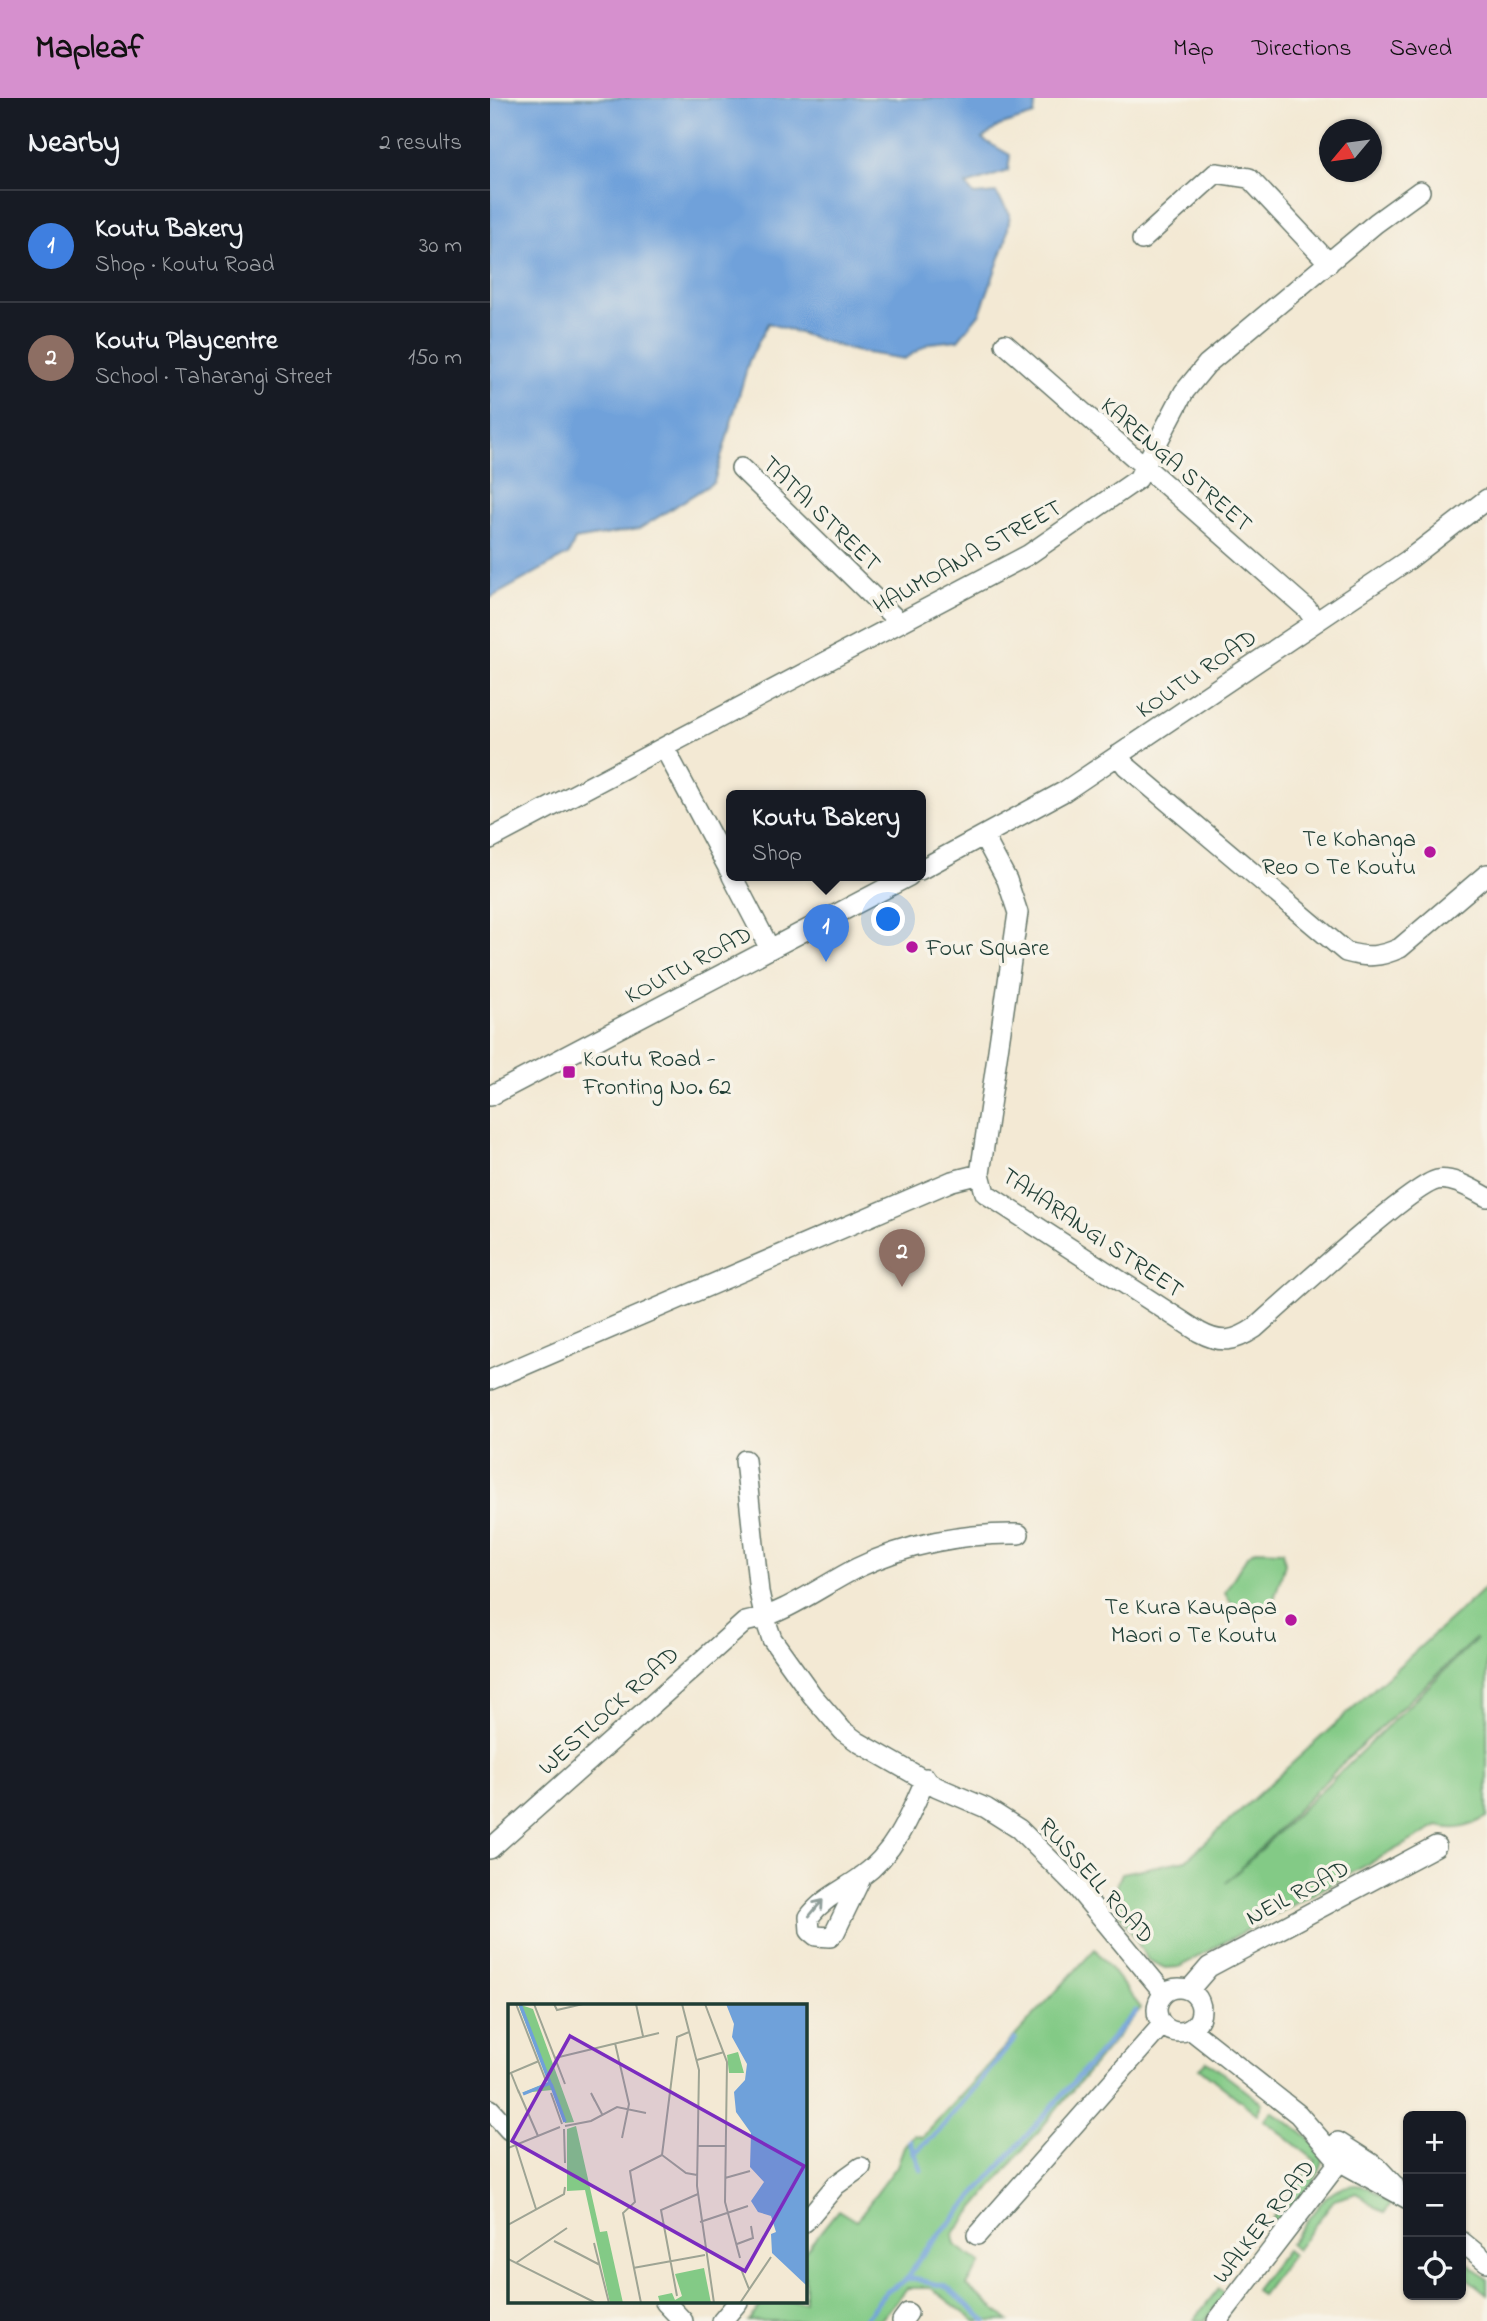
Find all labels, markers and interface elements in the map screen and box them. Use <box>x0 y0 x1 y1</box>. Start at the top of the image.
text: Mapleaf <box>35 25 143 73</box>
text: Map <box>1173 32 1214 67</box>
text: Directions <box>1252 32 1351 67</box>
text: Saved <box>1389 32 1452 67</box>
north arrow <box>1319 119 1382 182</box>
text: Nearby <box>28 122 120 166</box>
text: 2 results <box>379 127 462 160</box>
text: Koutu Bakery <box>95 211 243 249</box>
text: 1 <box>47 230 55 263</box>
text: 30 m <box>419 230 462 263</box>
text: Shop · Koutu Road <box>95 249 274 282</box>
text: Koutu Playcentre <box>95 323 278 361</box>
text: 2 <box>45 342 57 375</box>
text: 150 m <box>408 342 462 375</box>
text: School · Taharangi Street <box>95 361 332 394</box>
street label: KARENGA STREET <box>1092 390 1259 542</box>
street label: TATAI STREET <box>753 449 888 581</box>
street label: HAUMOANA STREET <box>867 492 1069 625</box>
street label: KOUTU ROAD <box>1130 622 1265 728</box>
popup <box>726 790 926 881</box>
text: Koutu Bakery <box>752 800 900 838</box>
place label: Te Kohanga Reo O Te Koutu <box>1262 823 1416 886</box>
text: Shop <box>752 838 802 871</box>
marker: Te Kohanga Reo O Te Koutu <box>1422 844 1438 860</box>
your location <box>871 902 905 936</box>
pin: 1 <box>803 904 849 962</box>
street label: KOUTU ROAD <box>620 918 759 1014</box>
place label: Four Square <box>925 932 1049 967</box>
marker: Four Square <box>904 939 920 955</box>
place label: Koutu Road - Fronting No. 62 <box>582 1043 732 1106</box>
marker: Koutu Road - Fronting No. 62 <box>561 1064 577 1080</box>
street label: TAHARANGI STREET <box>993 1160 1190 1308</box>
pin: 2 <box>879 1229 925 1287</box>
place label: Te Kura Kaupapa Maori o Te Koutu <box>1105 1591 1277 1654</box>
marker: Te Kura Kaupapa Maori o Te Koutu <box>1283 1612 1299 1628</box>
street label: WESTLOCK ROAD <box>531 1639 688 1785</box>
street label: RUSSELL ROAD <box>1029 1811 1161 1953</box>
street label: NEIL ROAD <box>1240 1852 1356 1936</box>
one-way arrow <box>809 1900 824 1918</box>
inset map <box>508 2004 807 2304</box>
map controls <box>1403 2111 1466 2300</box>
button: + <box>1403 2111 1466 2174</box>
street label: WALKER ROAD <box>1205 2153 1325 2292</box>
button: − <box>1403 2174 1466 2237</box>
button: locate <box>1403 2237 1466 2300</box>

